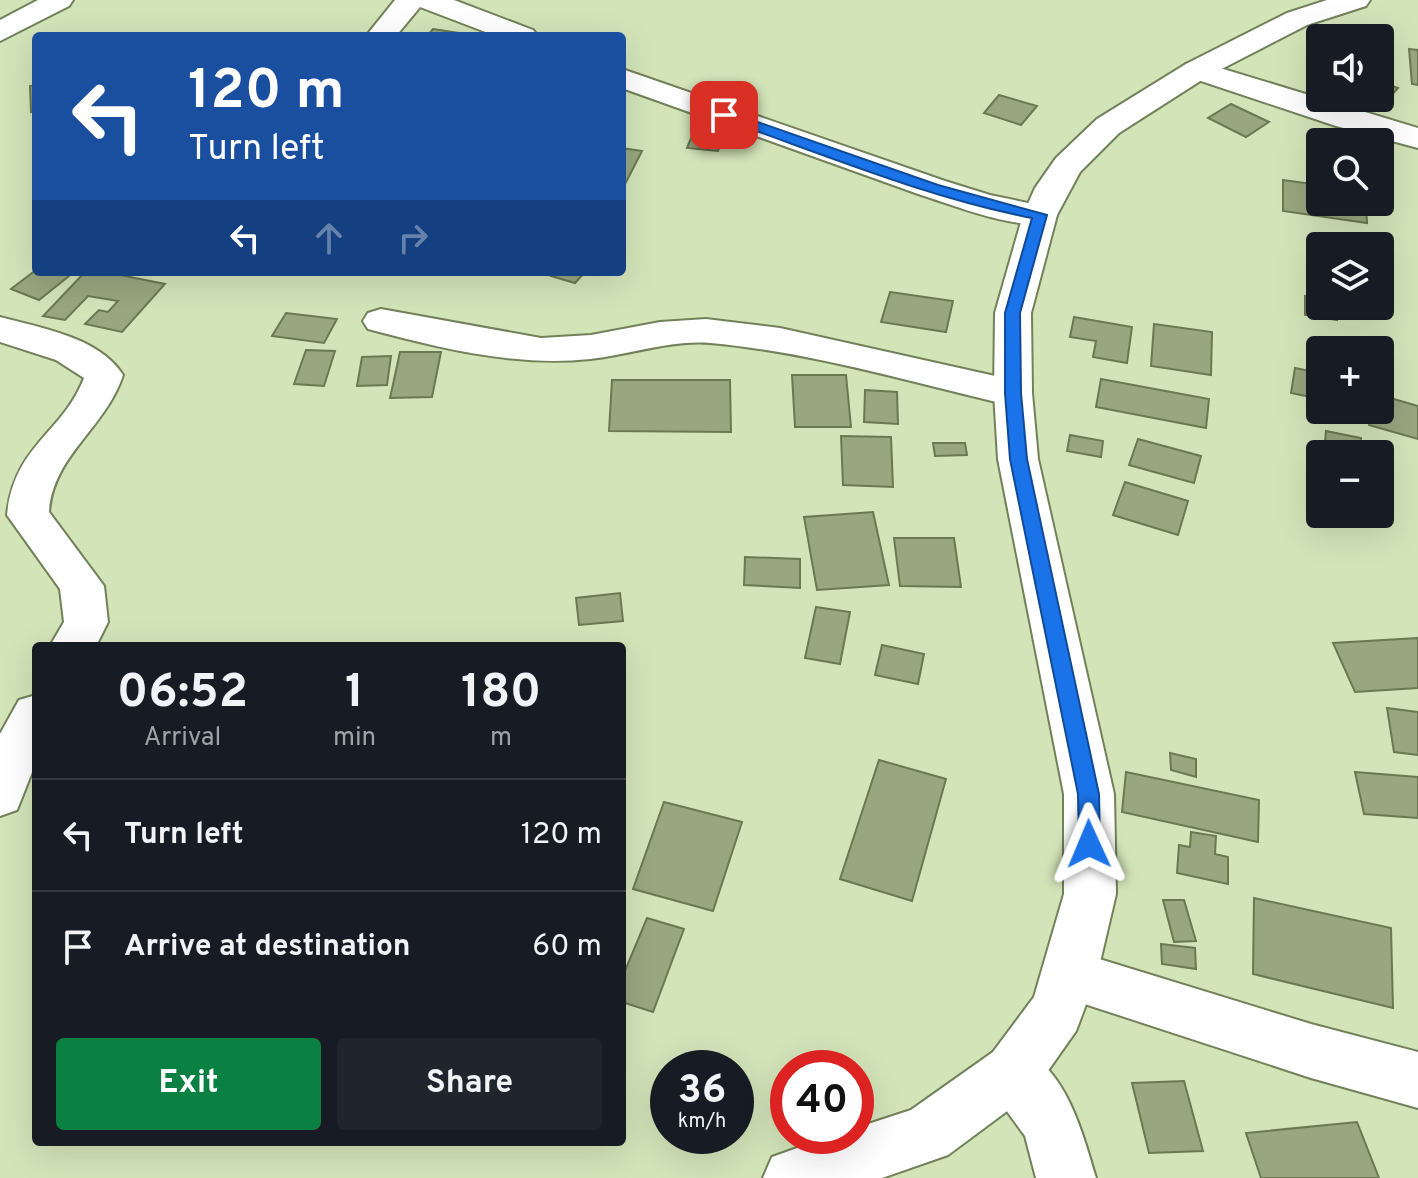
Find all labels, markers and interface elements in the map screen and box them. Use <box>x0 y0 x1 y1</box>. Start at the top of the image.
map controls <box>1306 24 1394 528</box>
button: sound <box>1306 24 1394 112</box>
text: 120 m <box>188 58 345 128</box>
icon: left <box>56 64 160 168</box>
pin <box>690 81 758 149</box>
icon: arrive <box>702 93 746 137</box>
text: Turn left <box>188 127 325 173</box>
button: search <box>1306 128 1394 216</box>
icon: left <box>223 216 267 260</box>
icon: ahead <box>307 216 351 260</box>
icon: right <box>391 216 435 260</box>
button: layers <box>1306 232 1394 320</box>
button: + <box>1306 336 1394 424</box>
button: − <box>1306 440 1394 528</box>
text: 06:52 <box>117 664 248 724</box>
text: 1 <box>345 664 364 724</box>
text: 180 <box>461 664 541 724</box>
text: Arrival <box>144 722 221 755</box>
text: min <box>333 722 376 755</box>
text: m <box>490 722 512 755</box>
position arrow <box>1047 802 1131 886</box>
icon: left <box>56 813 100 857</box>
text: Turn left <box>124 817 244 854</box>
text: 120 m <box>521 817 602 854</box>
icon: arrive <box>56 925 100 969</box>
text: Arrive at destination <box>124 929 410 966</box>
text: 60 m <box>532 929 602 966</box>
button: Exit <box>56 1038 321 1130</box>
button: Share <box>337 1038 602 1130</box>
speed limit sign: 40 <box>770 1050 874 1154</box>
text: 36 <box>678 1067 726 1117</box>
text: km/h <box>678 1109 726 1135</box>

